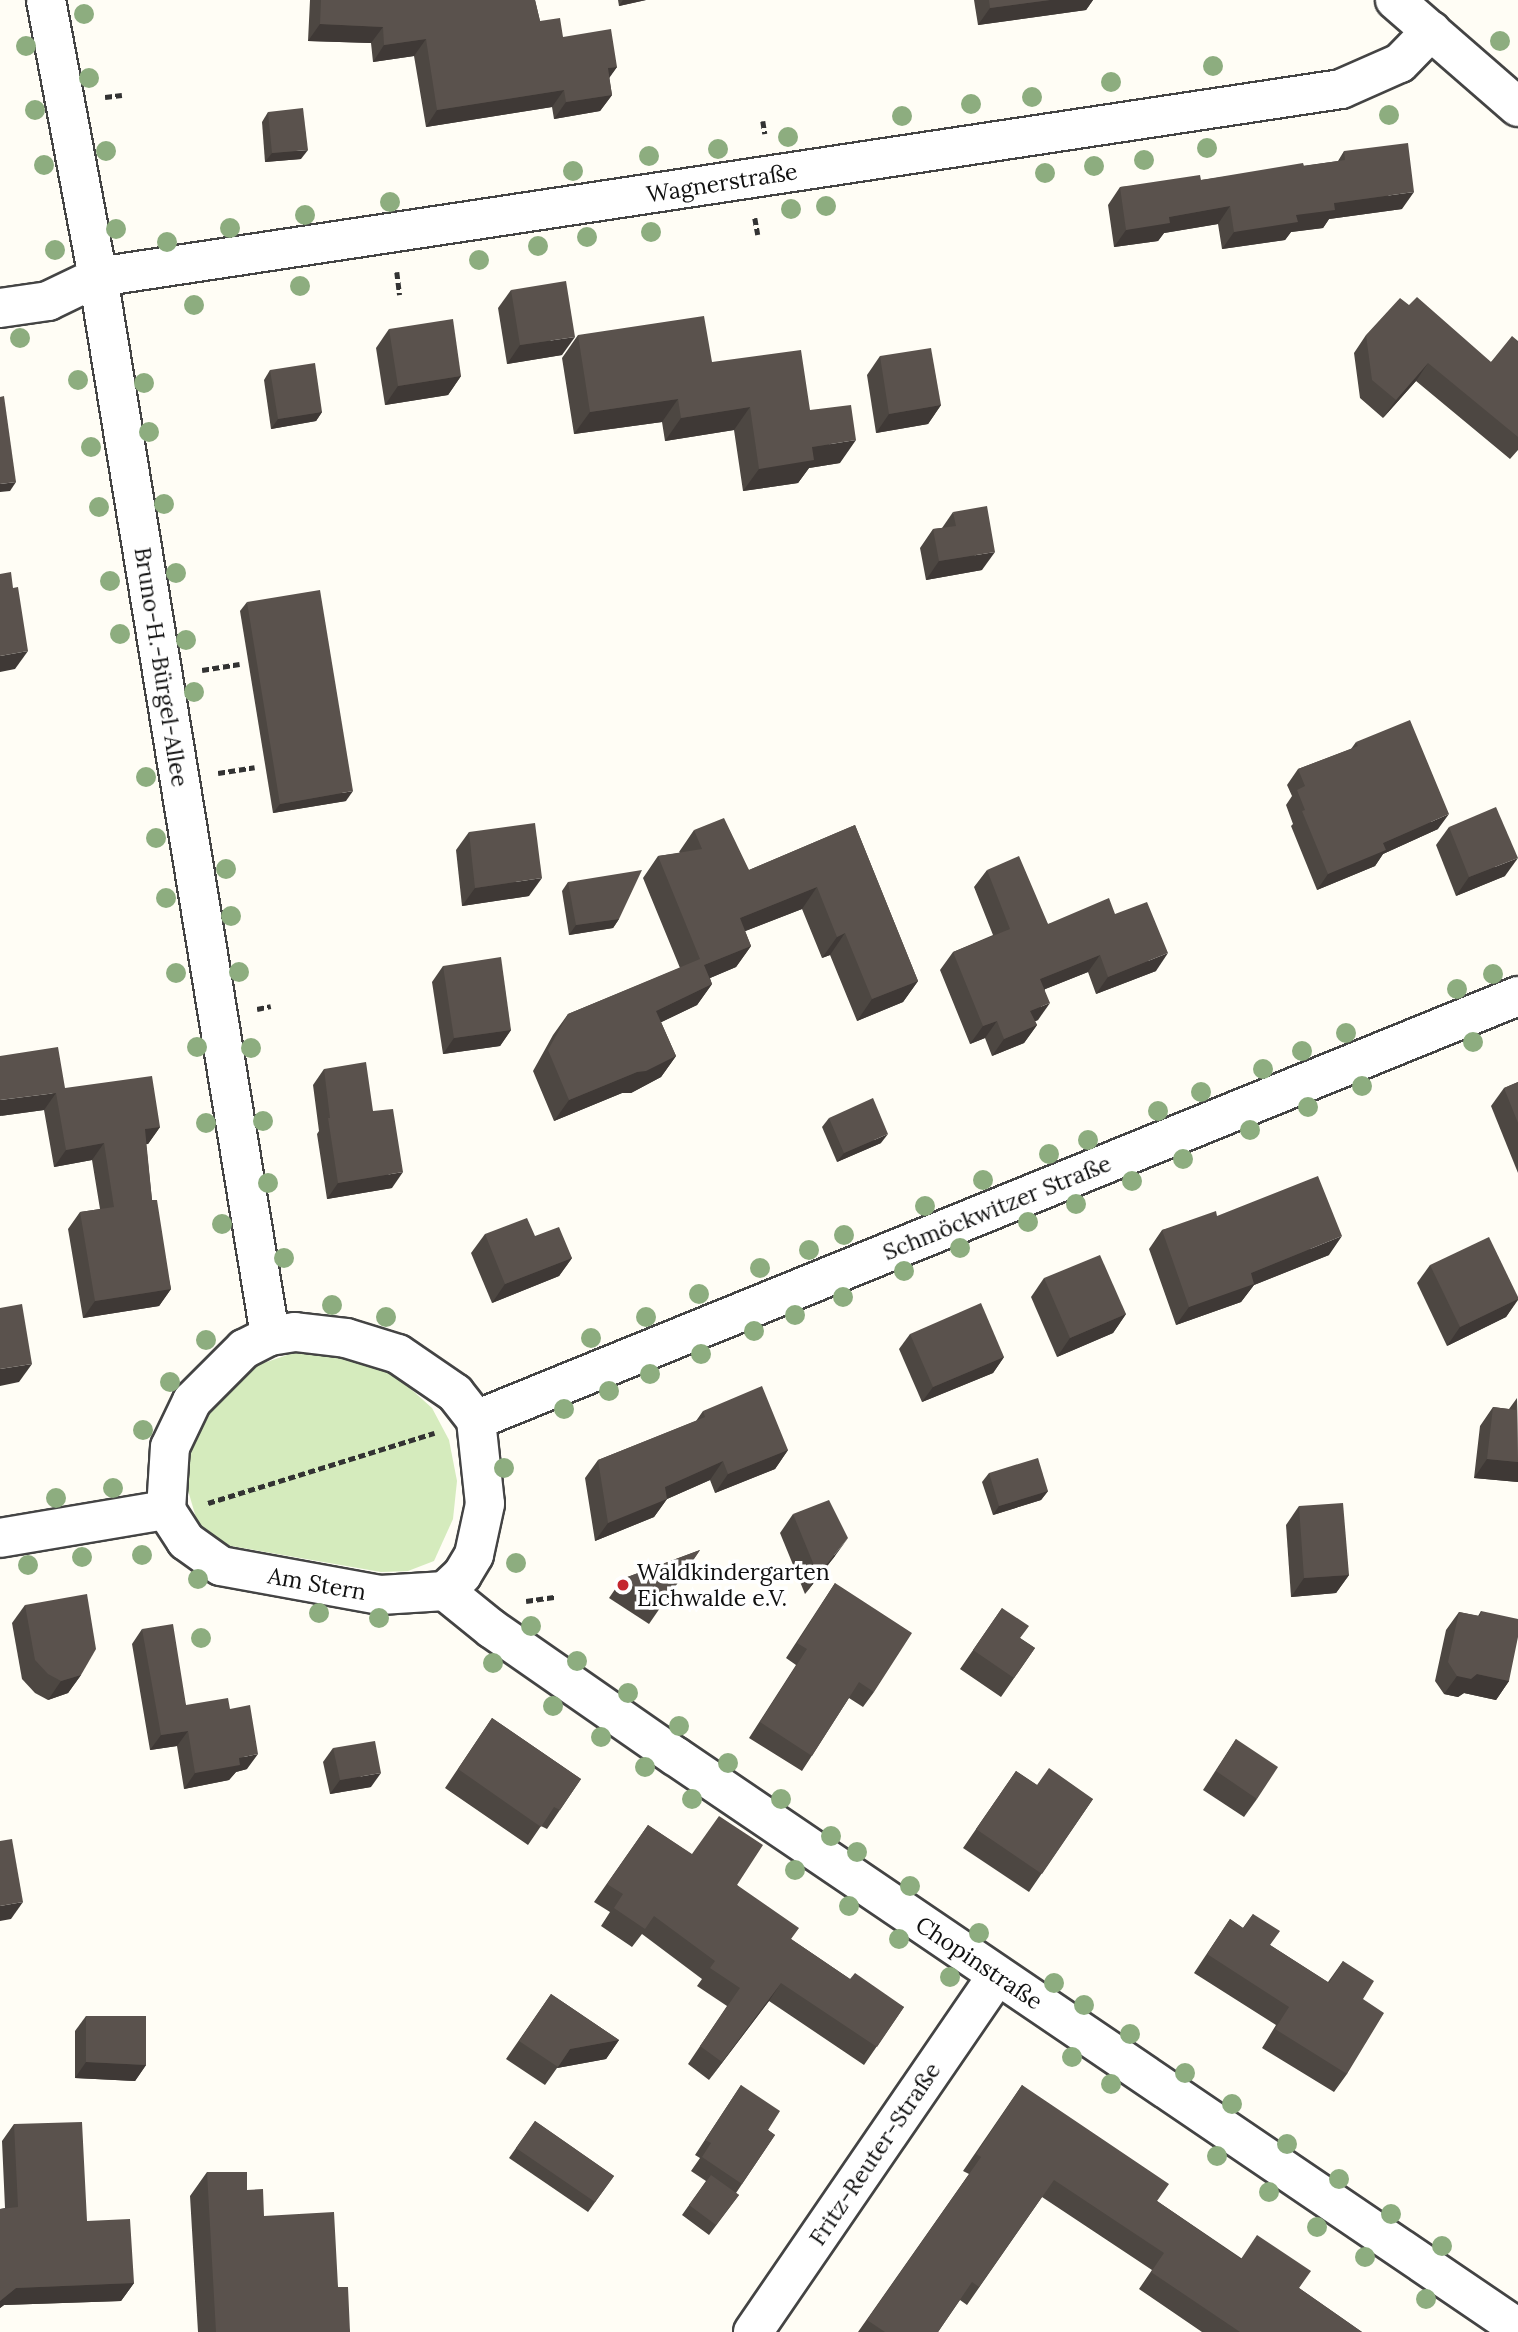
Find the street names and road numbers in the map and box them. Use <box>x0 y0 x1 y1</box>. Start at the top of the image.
street label: Wagnerstraße <box>645 157 799 209</box>
street label: Bruno-H.-Bürgel-Allee <box>128 545 194 789</box>
street label: Schmöckwitzer Straße <box>879 1150 1115 1266</box>
street label: Am Stern <box>266 1562 368 1606</box>
street label: Chopinstraße <box>910 1911 1048 2015</box>
street label: Fritz-Reuter-Straße <box>804 2057 946 2251</box>

